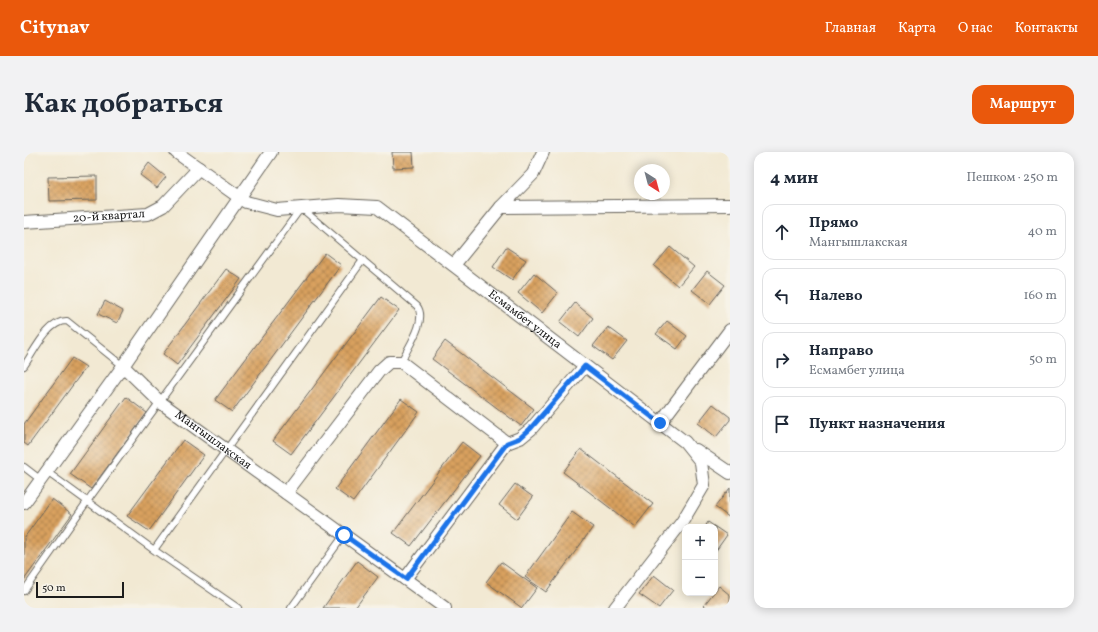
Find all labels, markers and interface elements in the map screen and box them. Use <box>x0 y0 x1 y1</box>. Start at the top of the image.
text: Citynav <box>20 15 90 41</box>
text: Главная <box>825 19 876 38</box>
text: Карта <box>898 19 936 38</box>
text: О нас <box>958 19 993 38</box>
text: Контакты <box>1015 19 1078 38</box>
text: Как добраться <box>24 85 223 124</box>
button: Маршрут <box>972 85 1074 124</box>
north arrow <box>634 164 670 200</box>
text: 4 мин <box>770 167 818 190</box>
text: Пешком · 250 m <box>966 169 1058 187</box>
street label: 20-й квартал <box>72 206 146 227</box>
text: Прямо <box>809 213 858 234</box>
icon: ahead <box>771 221 793 243</box>
text: 40 m <box>1028 223 1057 241</box>
text: Мангышлакская <box>809 234 907 252</box>
icon: left <box>771 285 793 307</box>
street label: Есмамбет улица <box>485 286 565 353</box>
text: Налево <box>809 286 863 307</box>
text: 160 m <box>1023 287 1057 305</box>
text: Направо <box>809 341 873 362</box>
icon: right <box>771 349 793 371</box>
text: 50 m <box>1029 351 1057 369</box>
text: Есмамбет улица <box>809 362 905 380</box>
street label: Мангышлакская <box>171 407 255 473</box>
icon: arrive <box>771 413 793 435</box>
route end <box>651 414 669 432</box>
text: Пункт назначения <box>809 414 945 435</box>
map controls <box>682 524 718 596</box>
button: + <box>682 524 718 560</box>
route start <box>335 526 353 544</box>
button: − <box>682 560 718 596</box>
scale bar <box>36 580 124 599</box>
text: 50 m <box>42 581 66 596</box>

